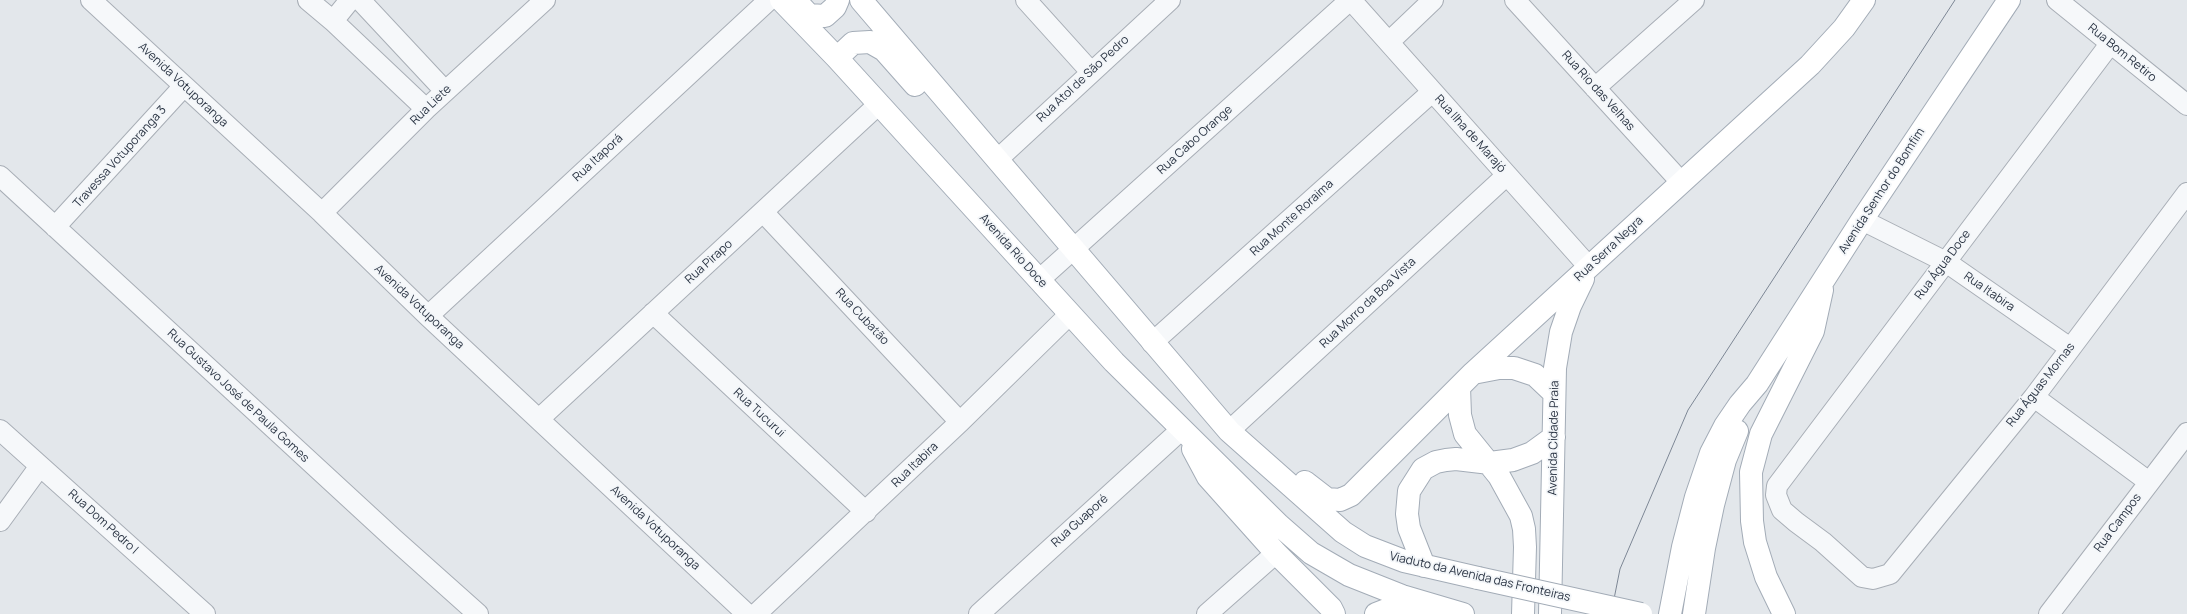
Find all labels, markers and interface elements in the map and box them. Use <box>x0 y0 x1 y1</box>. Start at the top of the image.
street label: Rua Bom Retiro <box>2085 21 2159 85</box>
street label: Rua Atol de São Pedro <box>1034 33 1132 125</box>
street label: Avenida Votuporanga <box>135 40 231 130</box>
street label: Rua Rio das Velhas <box>1558 48 1638 134</box>
street label: Rua Liete <box>408 82 454 128</box>
street label: Rua Ilha de Marajó <box>1431 92 1509 176</box>
street label: Rua Cabo Orange <box>1154 102 1236 178</box>
street label: Travessa Votuporanga 3 <box>70 103 170 211</box>
street label: Avenida Senhor do Bomfim <box>1836 125 1928 257</box>
street label: Rua Itaporá <box>570 131 626 185</box>
street label: Rua Monte Roraima <box>1247 177 1337 259</box>
street label: Avenida Rio Doce <box>976 211 1050 291</box>
street label: Rua Serra Negra <box>1572 213 1646 285</box>
street label: Rua Água Doce <box>1912 227 1974 303</box>
street label: Rua Pirapo <box>682 237 736 287</box>
street label: Rua Morro da Boa Vista <box>1317 255 1419 351</box>
street label: Avenida Votuporanga <box>371 262 467 352</box>
street label: Rua Itabira <box>1961 269 2017 315</box>
street label: Rua Cubatão <box>832 286 892 348</box>
street label: Rua Gustavo José de Paula Gomes <box>164 326 312 466</box>
street label: Rua Águas Mornas <box>2004 340 2078 430</box>
street label: Avenida Cidade Praia <box>1546 380 1562 496</box>
street label: Rua Tucurui <box>730 385 788 441</box>
street label: Rua Itabira <box>889 439 941 491</box>
street label: Avenida Votuporanga <box>607 483 703 573</box>
street label: Rua Dom Pedro I <box>65 487 141 557</box>
street label: Rua Campos <box>2091 491 2145 555</box>
street label: Rua Guaporé <box>1049 492 1111 550</box>
street label: Viaduto da Avenida das Fronteiras <box>1388 549 1572 605</box>

